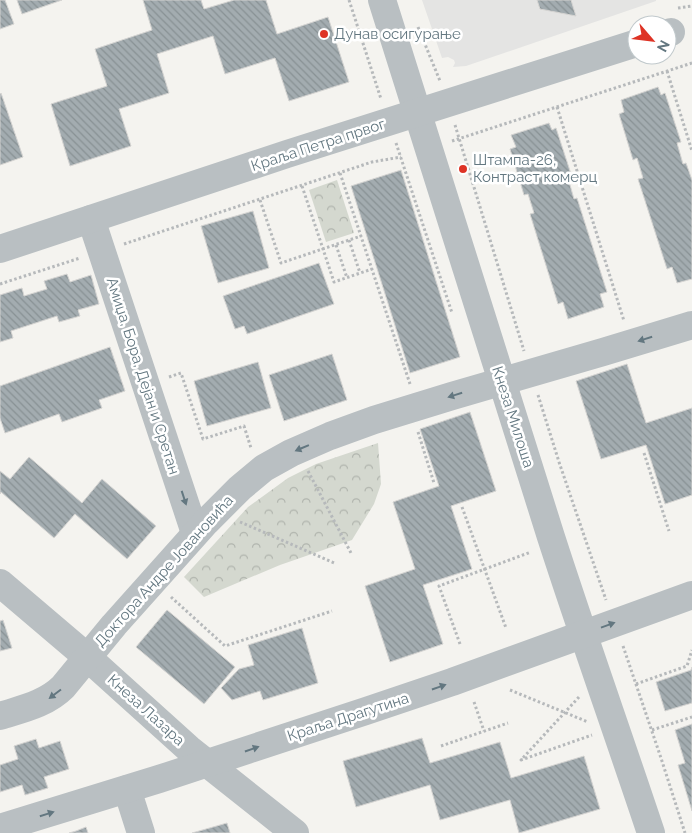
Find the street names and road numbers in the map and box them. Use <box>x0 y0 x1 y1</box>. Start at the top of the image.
street label: Краља Петра првог <box>249 115 387 175</box>
street label: Амиџа, Бора, Дејан и Сретан <box>103 275 183 477</box>
street label: Кнеза Милоша <box>488 364 538 470</box>
street label: Доктора Андре Јовановића <box>91 492 237 650</box>
street label: Кнеза Лазара <box>104 671 188 749</box>
street label: Краља Драгутина <box>285 689 411 745</box>

